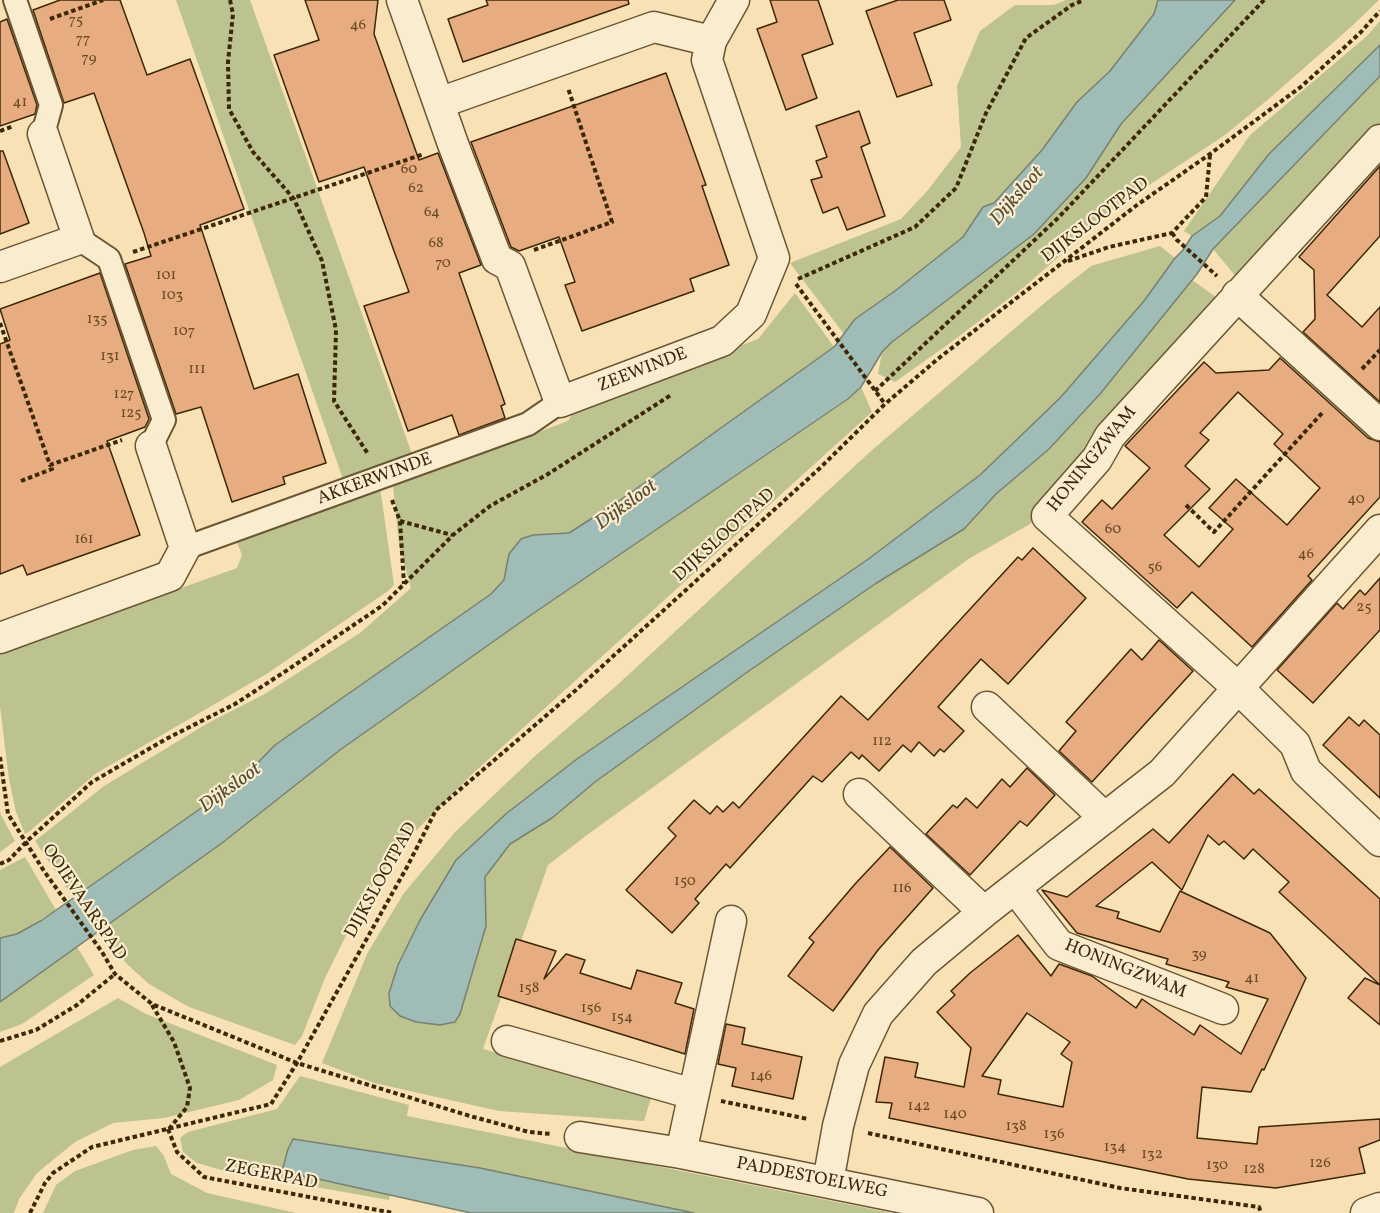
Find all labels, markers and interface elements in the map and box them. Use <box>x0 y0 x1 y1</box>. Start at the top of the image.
house number: 75 <box>69 12 83 30</box>
house number: 46 <box>350 17 366 35</box>
house number: 77 <box>76 31 90 49</box>
house number: 79 <box>82 50 96 68</box>
house number: 41 <box>13 94 27 112</box>
house number: 60 <box>401 161 417 179</box>
water label: Dijksloot <box>986 163 1050 231</box>
street label: DIJKSLOOTPAD <box>1038 173 1154 269</box>
house number: 62 <box>408 180 424 198</box>
house number: 64 <box>424 204 440 222</box>
house number: 68 <box>428 235 444 253</box>
house number: 70 <box>435 255 451 273</box>
house number: 101 <box>156 267 176 285</box>
house number: 103 <box>161 287 183 305</box>
house number: 135 <box>87 311 107 329</box>
house number: 107 <box>173 323 195 341</box>
street label: ZEEWINDE <box>595 344 691 398</box>
house number: 131 <box>100 348 120 366</box>
house number: 111 <box>188 361 206 379</box>
house number: 127 <box>114 386 134 404</box>
street label: HONINGZWAM <box>1044 403 1142 517</box>
house number: 125 <box>120 405 142 423</box>
street label: AKKERWINDE <box>315 449 435 511</box>
water label: Dijksloot <box>591 476 663 536</box>
street label: DIJKSLOOTPAD <box>670 485 780 587</box>
house number: 40 <box>1347 491 1365 509</box>
house number: 60 <box>1105 521 1121 539</box>
house number: 161 <box>74 531 94 549</box>
house number: 46 <box>1298 546 1314 564</box>
house number: 56 <box>1148 559 1162 577</box>
house number: 25 <box>1356 599 1372 617</box>
house number: 112 <box>872 733 892 751</box>
water label: Dijksloot <box>195 759 267 819</box>
street label: DIJKSLOOTPAD <box>341 819 423 943</box>
street label: OOIEVAARSPAD <box>36 841 130 965</box>
house number: 150 <box>674 873 696 891</box>
house number: 116 <box>892 880 912 898</box>
street label: HONINGZWAM <box>1061 936 1189 1004</box>
house number: 39 <box>1191 946 1207 964</box>
house number: 41 <box>1245 970 1259 988</box>
house number: 158 <box>519 980 539 998</box>
house number: 156 <box>581 1000 601 1018</box>
house number: 154 <box>611 1009 633 1027</box>
house number: 146 <box>750 1068 772 1086</box>
house number: 142 <box>908 1098 930 1116</box>
house number: 140 <box>943 1106 967 1124</box>
house number: 138 <box>1005 1118 1027 1136</box>
house number: 136 <box>1043 1126 1065 1144</box>
house number: 134 <box>1104 1139 1126 1157</box>
house number: 132 <box>1141 1146 1163 1164</box>
street label: PADDESTOELWEG <box>734 1154 890 1204</box>
house number: 126 <box>1309 1155 1331 1173</box>
street label: ZEGERPAD <box>223 1156 319 1196</box>
house number: 130 <box>1206 1157 1228 1175</box>
house number: 128 <box>1243 1161 1265 1179</box>

